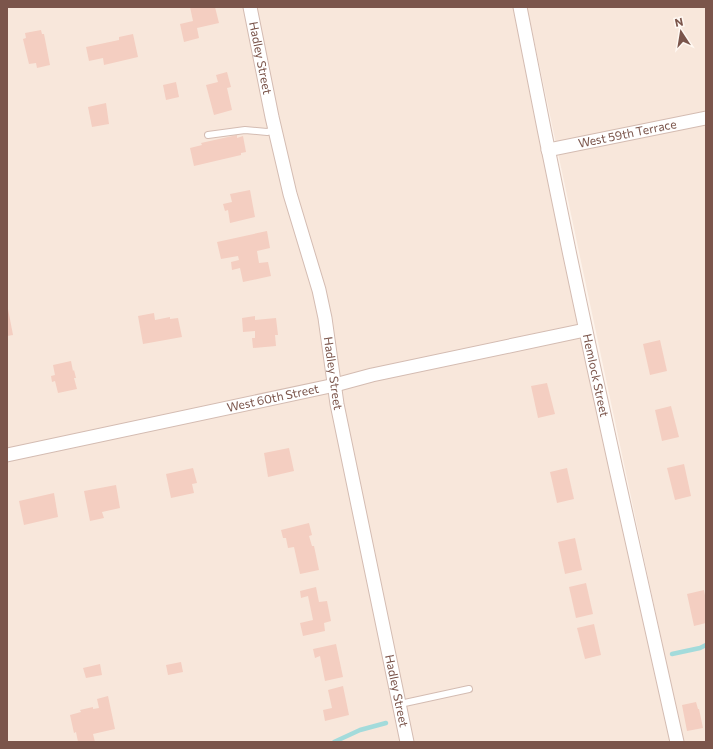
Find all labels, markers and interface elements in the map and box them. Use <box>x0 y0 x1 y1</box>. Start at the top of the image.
north arrow <box>661 12 701 52</box>
text: N <box>673 15 684 29</box>
street label: Hadley Street <box>247 20 275 96</box>
street label: West 59th Terrace <box>577 116 678 150</box>
street label: Hemlock Street <box>581 332 612 418</box>
street label: Hadley Street <box>322 336 346 411</box>
street label: West 60th Street <box>226 381 320 414</box>
street label: Hadley Street <box>383 653 412 728</box>

